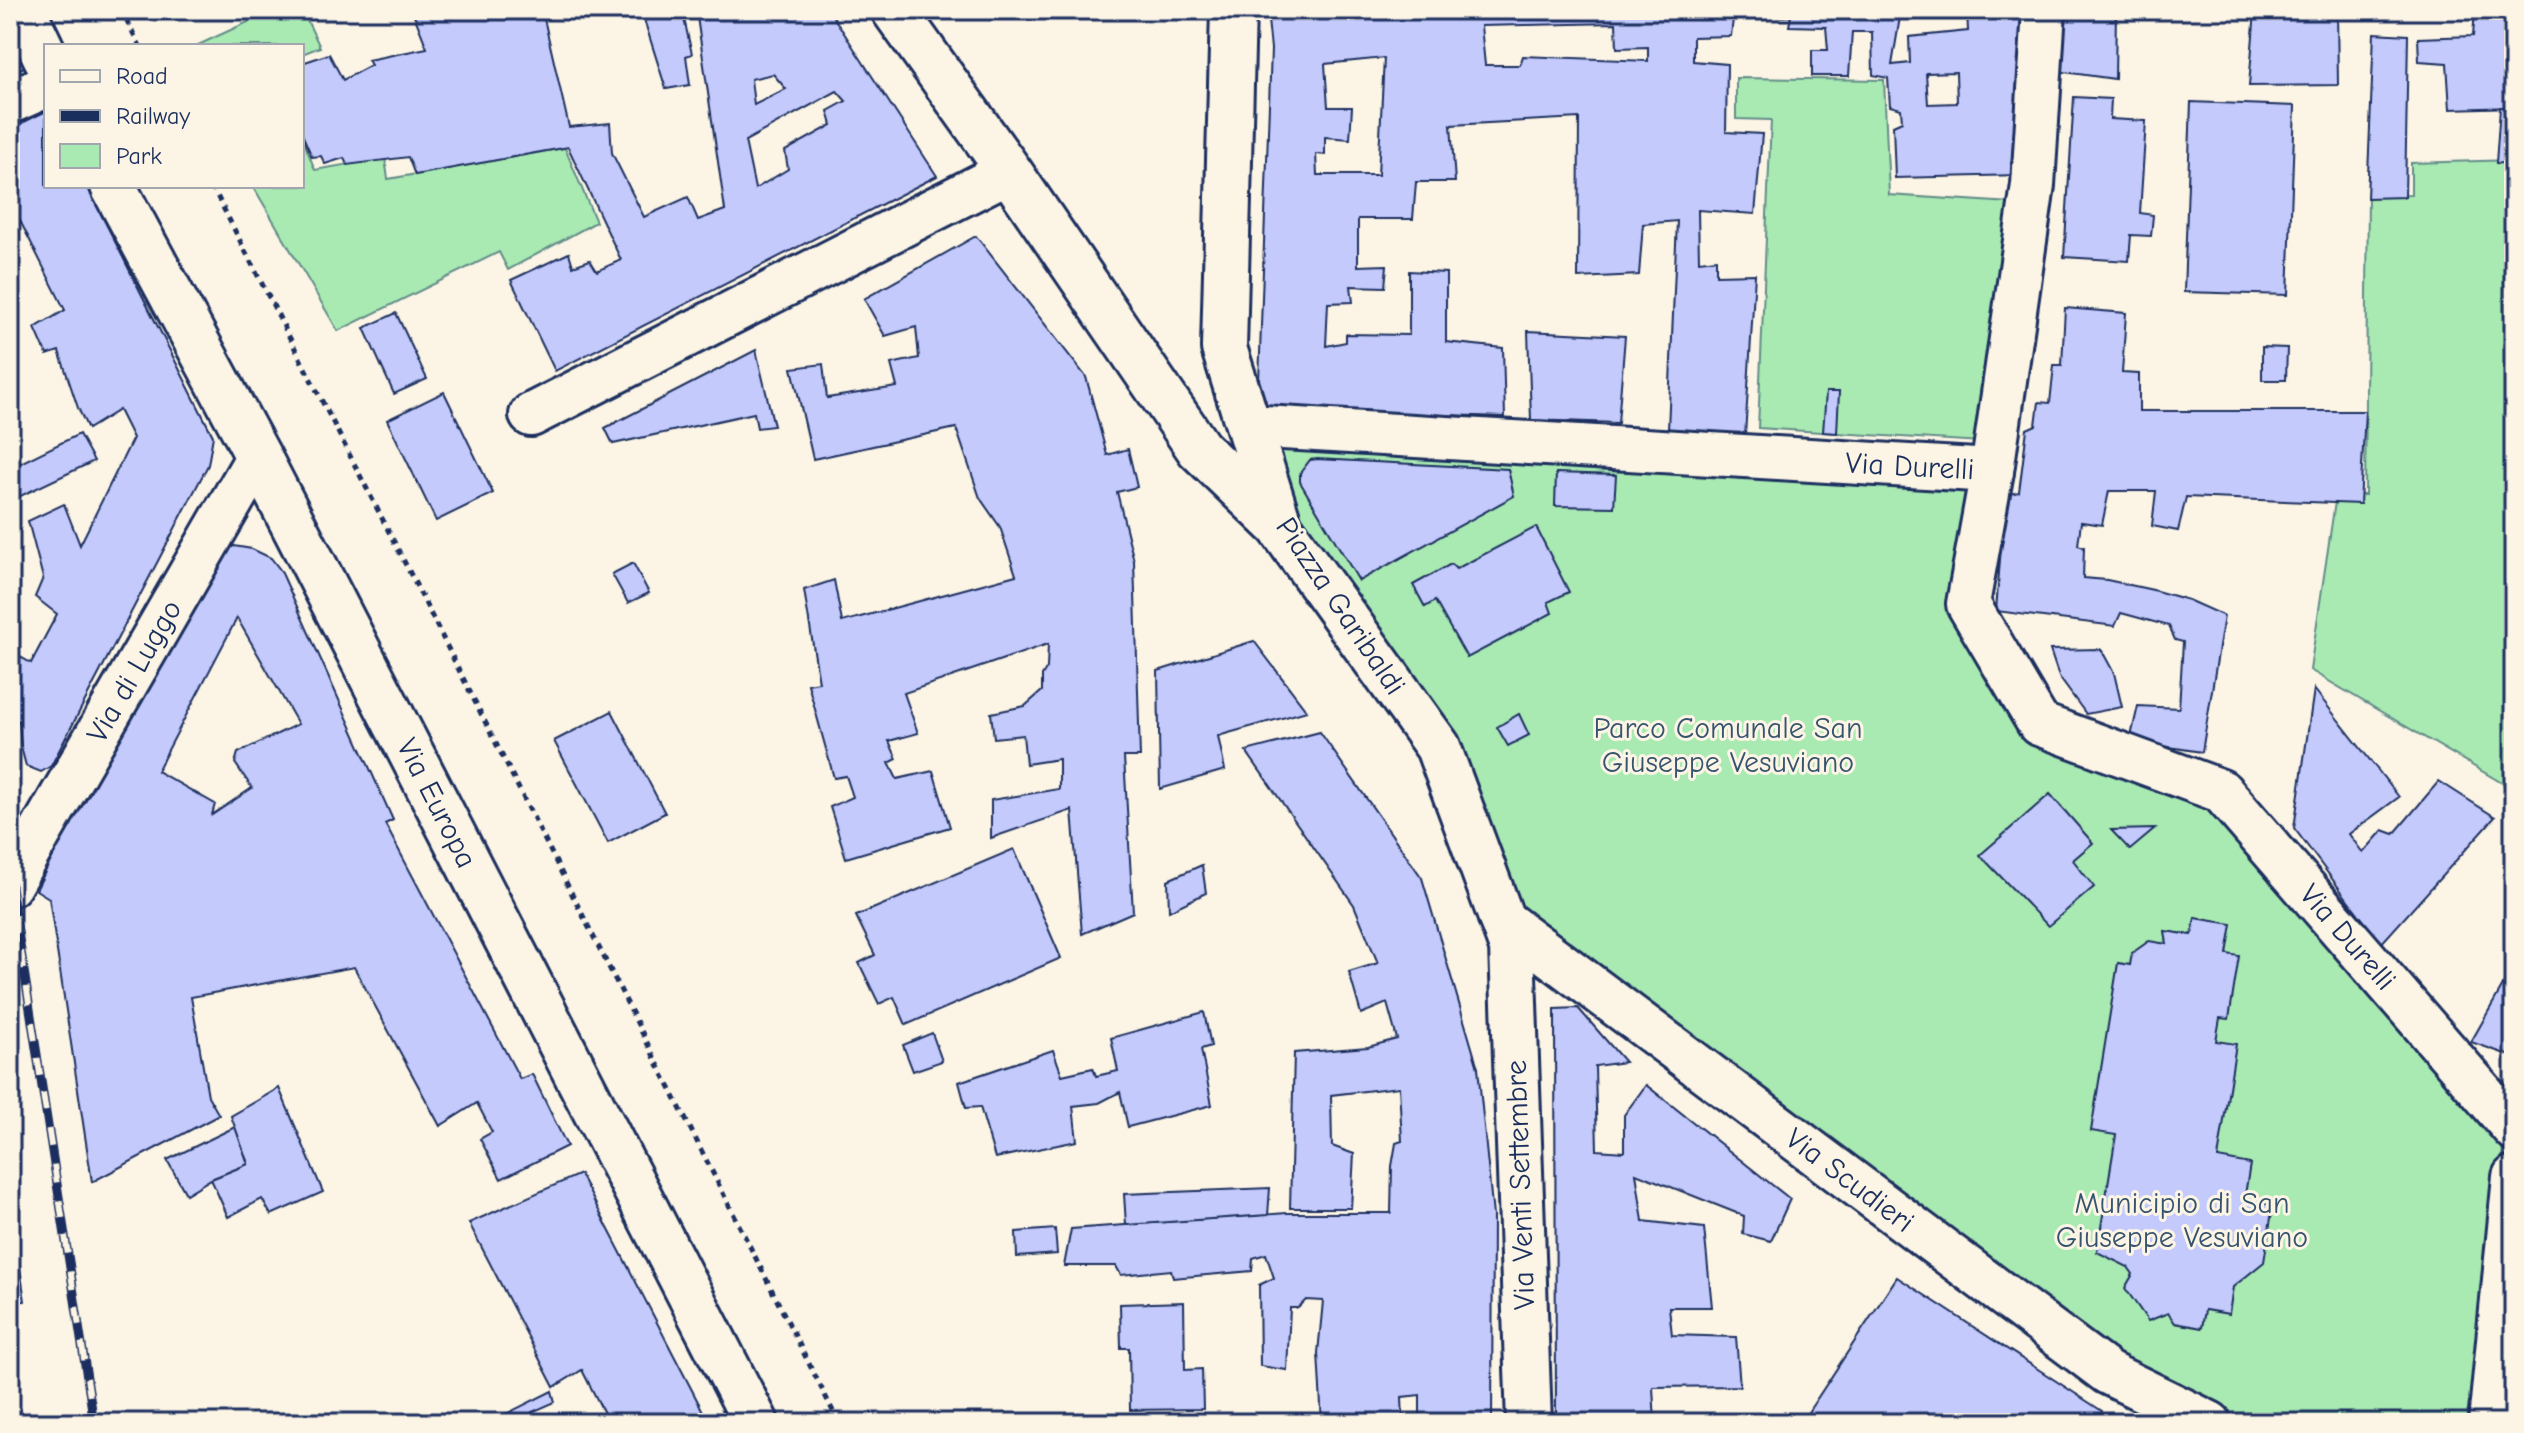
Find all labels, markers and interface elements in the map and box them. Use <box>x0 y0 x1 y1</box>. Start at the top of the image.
legend <box>44 44 304 188</box>
text: Road <box>116 62 168 90</box>
text: Railway <box>116 102 190 130</box>
text: Park <box>116 142 162 170</box>
street label: Via Durelli <box>1845 446 1975 487</box>
street label: Piazza Garibaldi <box>1268 511 1413 702</box>
street label: Via di Luggo <box>80 594 189 749</box>
park label: Parco Comunale San Giuseppe Vesuviano <box>1593 711 1863 780</box>
street label: Via Europa <box>389 733 484 874</box>
street label: Via Durelli <box>2292 877 2403 997</box>
street label: Via Venti Settembre <box>1499 1060 1542 1310</box>
street label: Via Scudieri <box>1779 1121 1921 1240</box>
park label: Municipio di San Giuseppe Vesuviano <box>2056 1186 2308 1255</box>

